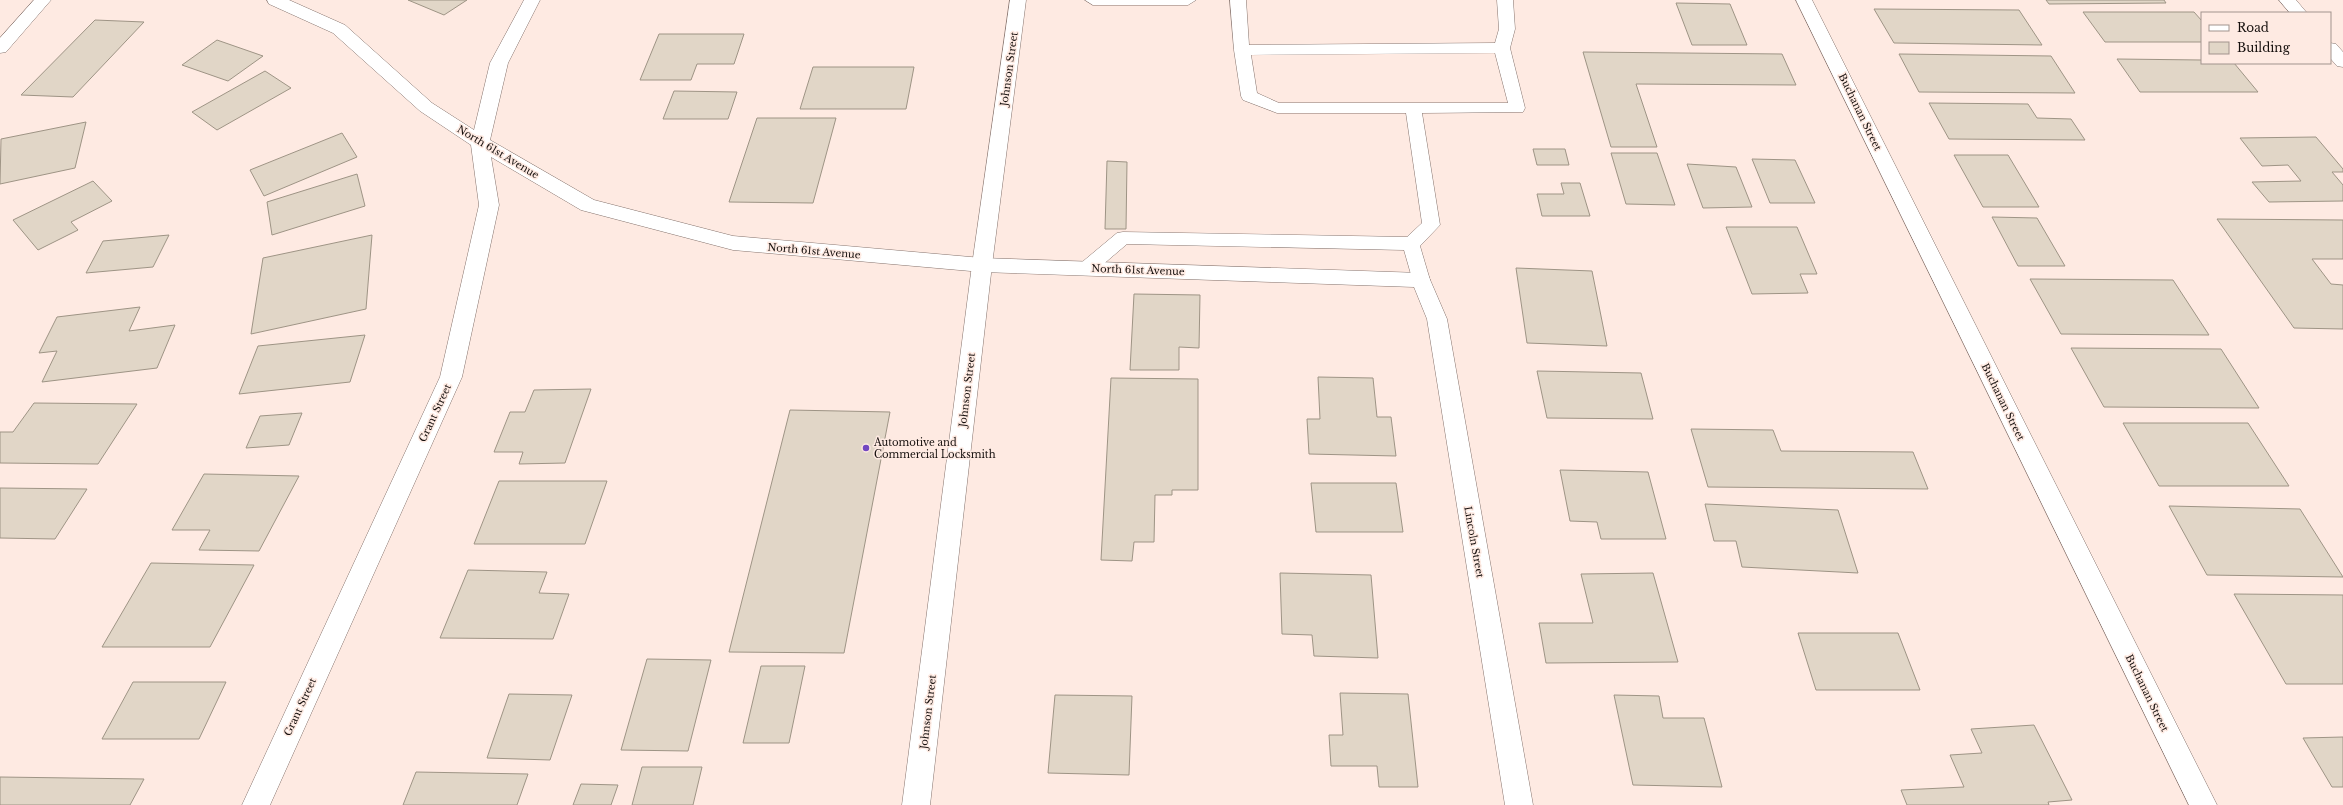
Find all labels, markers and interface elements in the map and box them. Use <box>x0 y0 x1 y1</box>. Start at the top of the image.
legend <box>2201 12 2331 64</box>
text: Road <box>2237 20 2269 35</box>
street label: Johnson Street <box>997 31 1021 109</box>
text: Building <box>2237 40 2291 55</box>
street label: Buchanan Street <box>1836 71 1884 153</box>
street label: North 61st Avenue <box>455 122 542 182</box>
street label: North 61st Avenue <box>767 240 861 262</box>
street label: North 61st Avenue <box>1091 262 1185 278</box>
street label: Johnson Street <box>956 352 978 430</box>
street label: Buchanan Street <box>1979 361 2027 443</box>
street label: Grant Street <box>416 382 454 444</box>
place label: Automotive and Commercial Locksmith <box>873 436 996 461</box>
marker: Automotive and Commercial Locksmith <box>861 443 871 453</box>
street label: Lincoln Street <box>1461 505 1487 579</box>
street label: Buchanan Street <box>2123 652 2171 734</box>
street label: Johnson Street <box>917 674 939 752</box>
street label: Grant Street <box>281 676 319 738</box>

